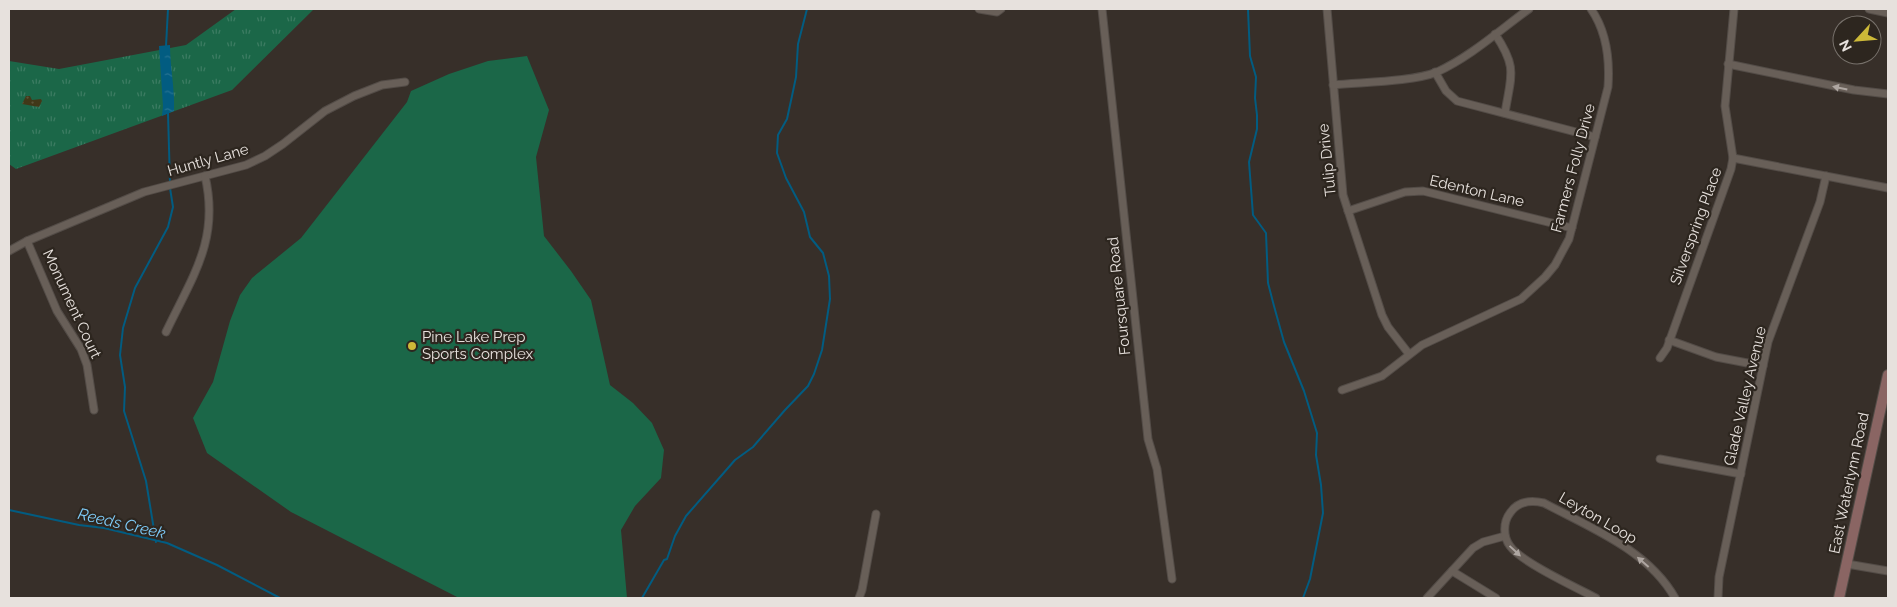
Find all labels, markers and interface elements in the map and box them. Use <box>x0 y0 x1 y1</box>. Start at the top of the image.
north arrow <box>1832 15 1882 65</box>
text: N <box>1836 37 1855 54</box>
one-way arrow <box>1832 83 1848 91</box>
street label: Farmers Folly Drive <box>1547 101 1599 234</box>
street label: Tulip Drive <box>1314 123 1340 197</box>
street label: Huntly Lane <box>165 140 251 180</box>
street label: Silverspring Place <box>1666 165 1726 287</box>
street label: Edenton Lane <box>1428 171 1526 211</box>
street label: Foursquare Road <box>1104 236 1134 356</box>
street label: Monument Court <box>39 247 105 361</box>
street label: Glade Valley Avenue <box>1720 324 1770 467</box>
place label: Pine Lake Prep Sports Complex <box>422 328 533 363</box>
marker: Pine Lake Prep Sports Complex <box>406 340 418 352</box>
street label: East Waterlynn Road <box>1825 411 1873 555</box>
street label: Leyton Loop <box>1556 488 1640 548</box>
water label: Reeds Creek <box>76 504 168 543</box>
one-way arrow <box>1509 545 1521 557</box>
one-way arrow <box>1637 556 1650 567</box>

